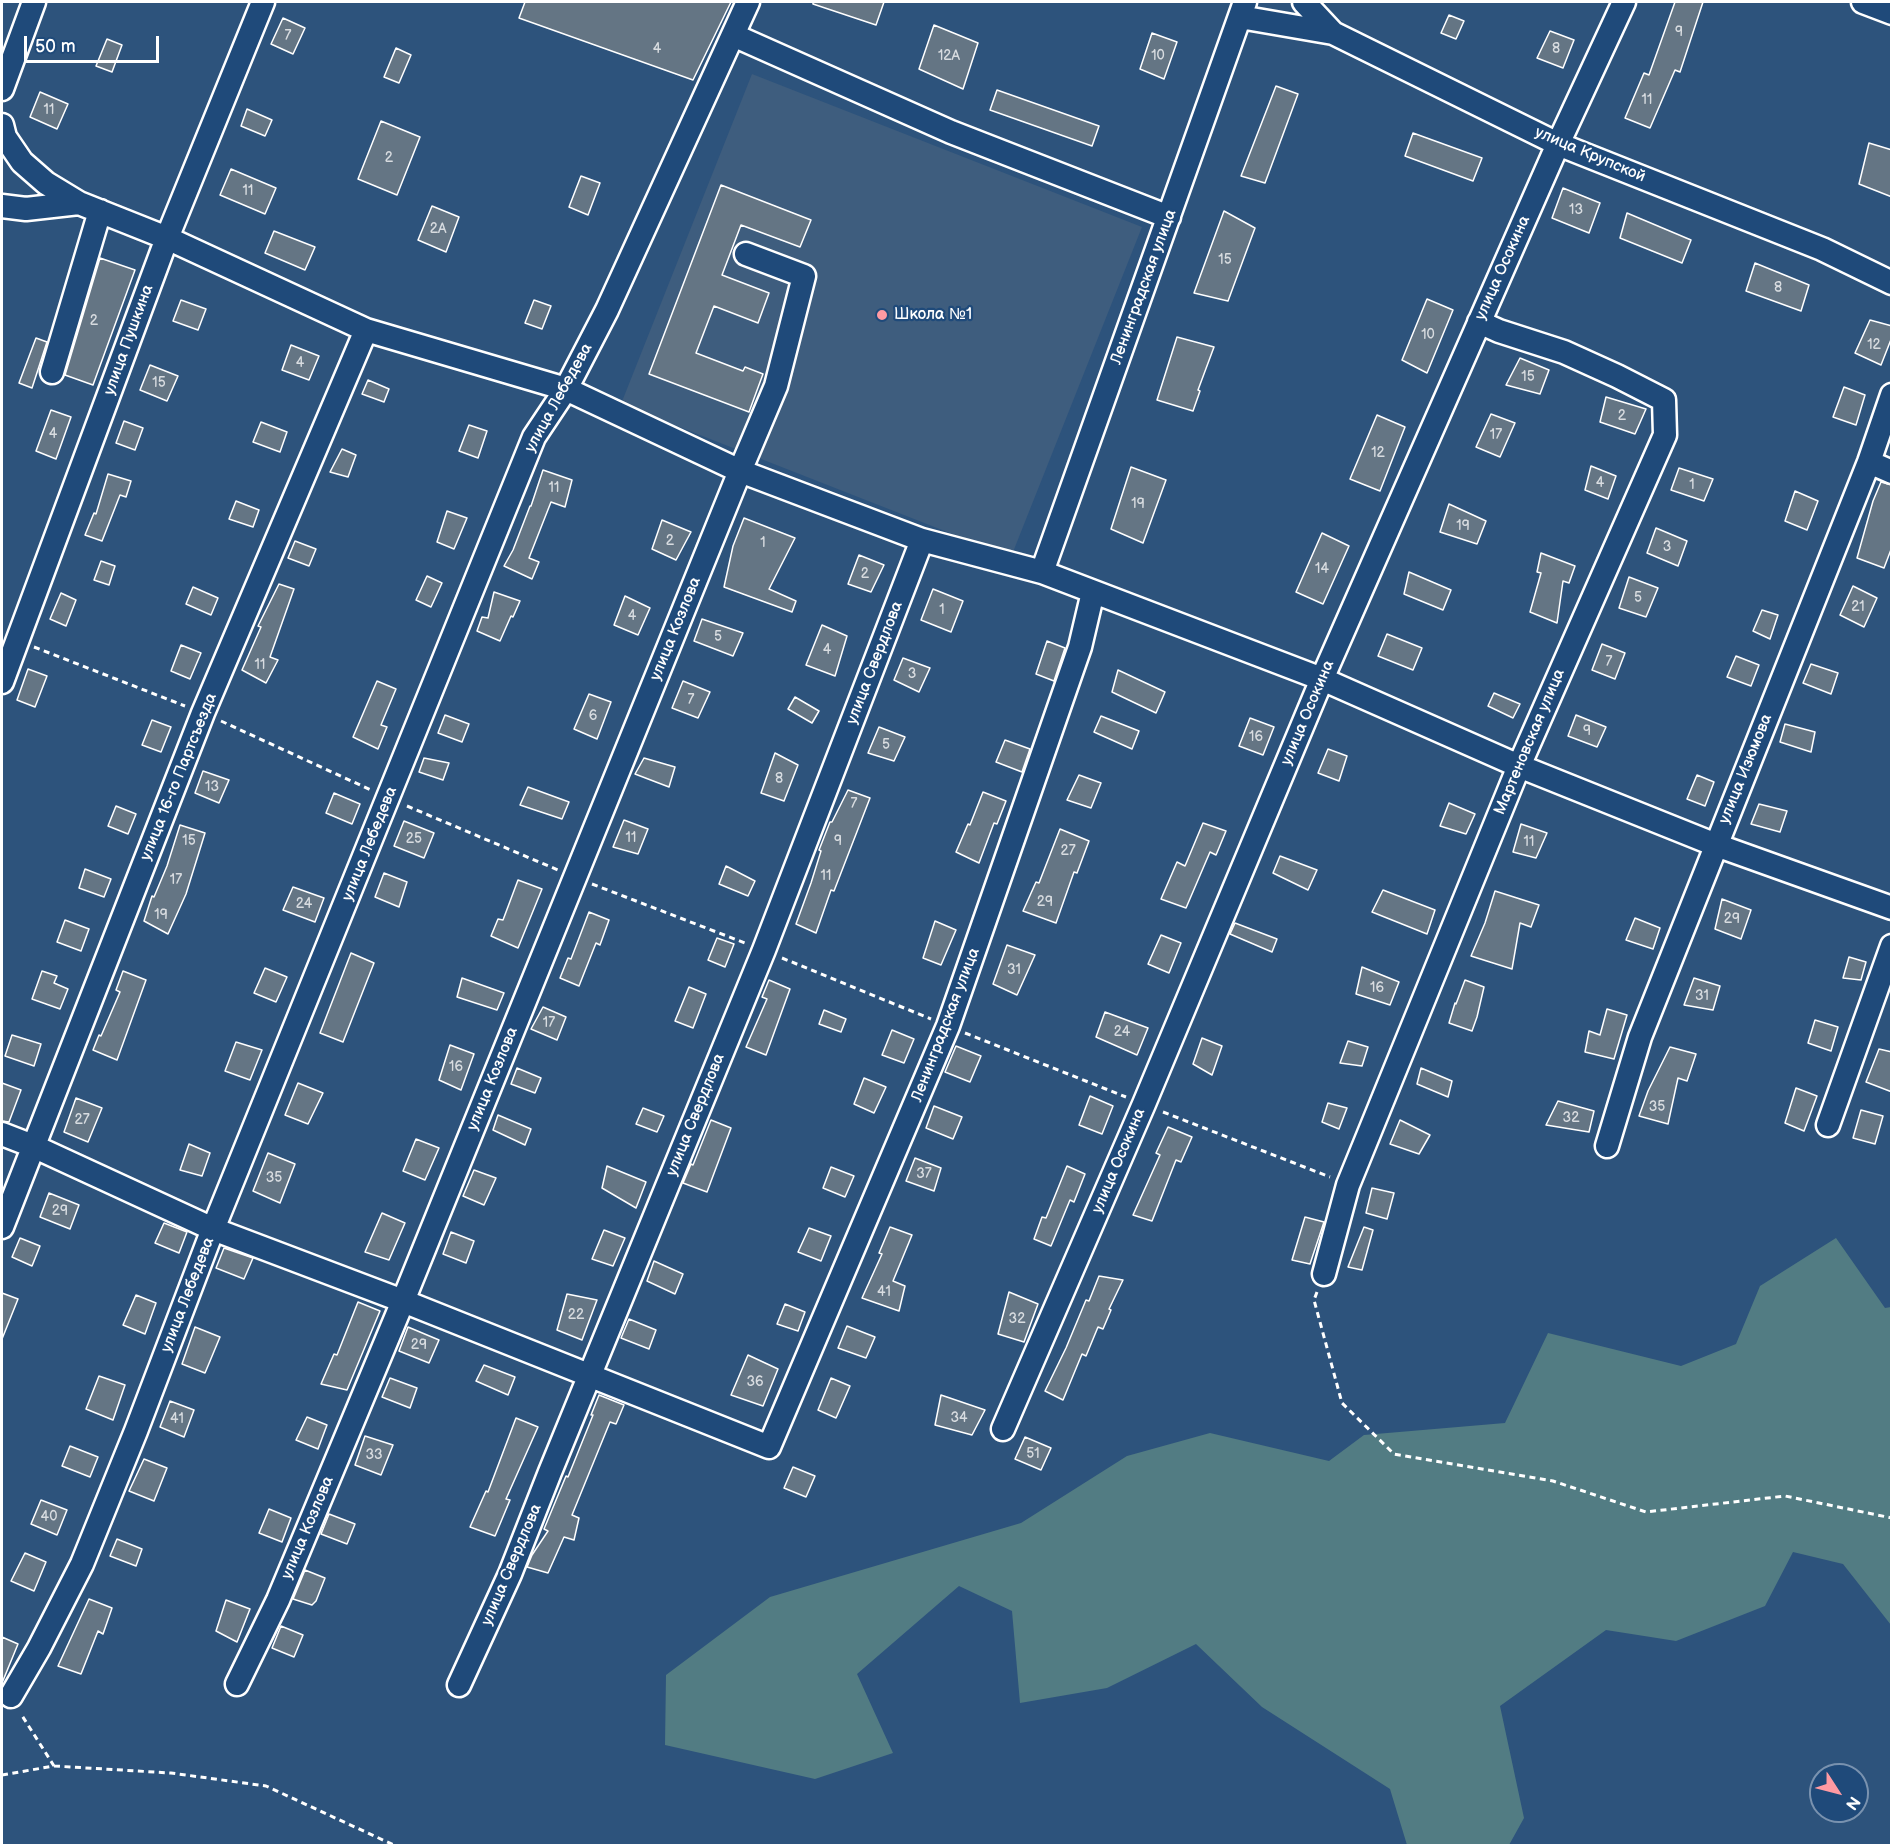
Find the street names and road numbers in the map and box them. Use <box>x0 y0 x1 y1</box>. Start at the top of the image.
street label: улица Крупской <box>1532 123 1648 187</box>
street label: Ленинградская улица <box>1107 207 1181 367</box>
street label: улица Осокина <box>1471 213 1535 323</box>
street label: улица Пушкина <box>100 282 158 398</box>
street label: улица Лебедева <box>521 340 597 456</box>
street label: улица Козлова <box>646 574 706 684</box>
street label: улица Свердлова <box>843 599 907 727</box>
street label: улица Осокина <box>1277 658 1339 768</box>
street label: Мартеновская улица <box>1491 666 1569 818</box>
street label: улица 16-го Партсъезда <box>137 690 221 864</box>
street label: улица Изюмова <box>1715 711 1777 827</box>
street label: улица Лебедева <box>338 784 402 904</box>
street label: Ленинградская улица <box>908 945 984 1105</box>
street label: улица Козлова <box>463 1024 523 1134</box>
street label: улица Свердлова <box>663 1051 729 1179</box>
street label: улица Осокина <box>1088 1106 1150 1216</box>
street label: улица Лебедева <box>157 1235 219 1355</box>
street label: улица Козлова <box>278 1474 338 1582</box>
street label: улица Свердлова <box>478 1501 546 1629</box>

